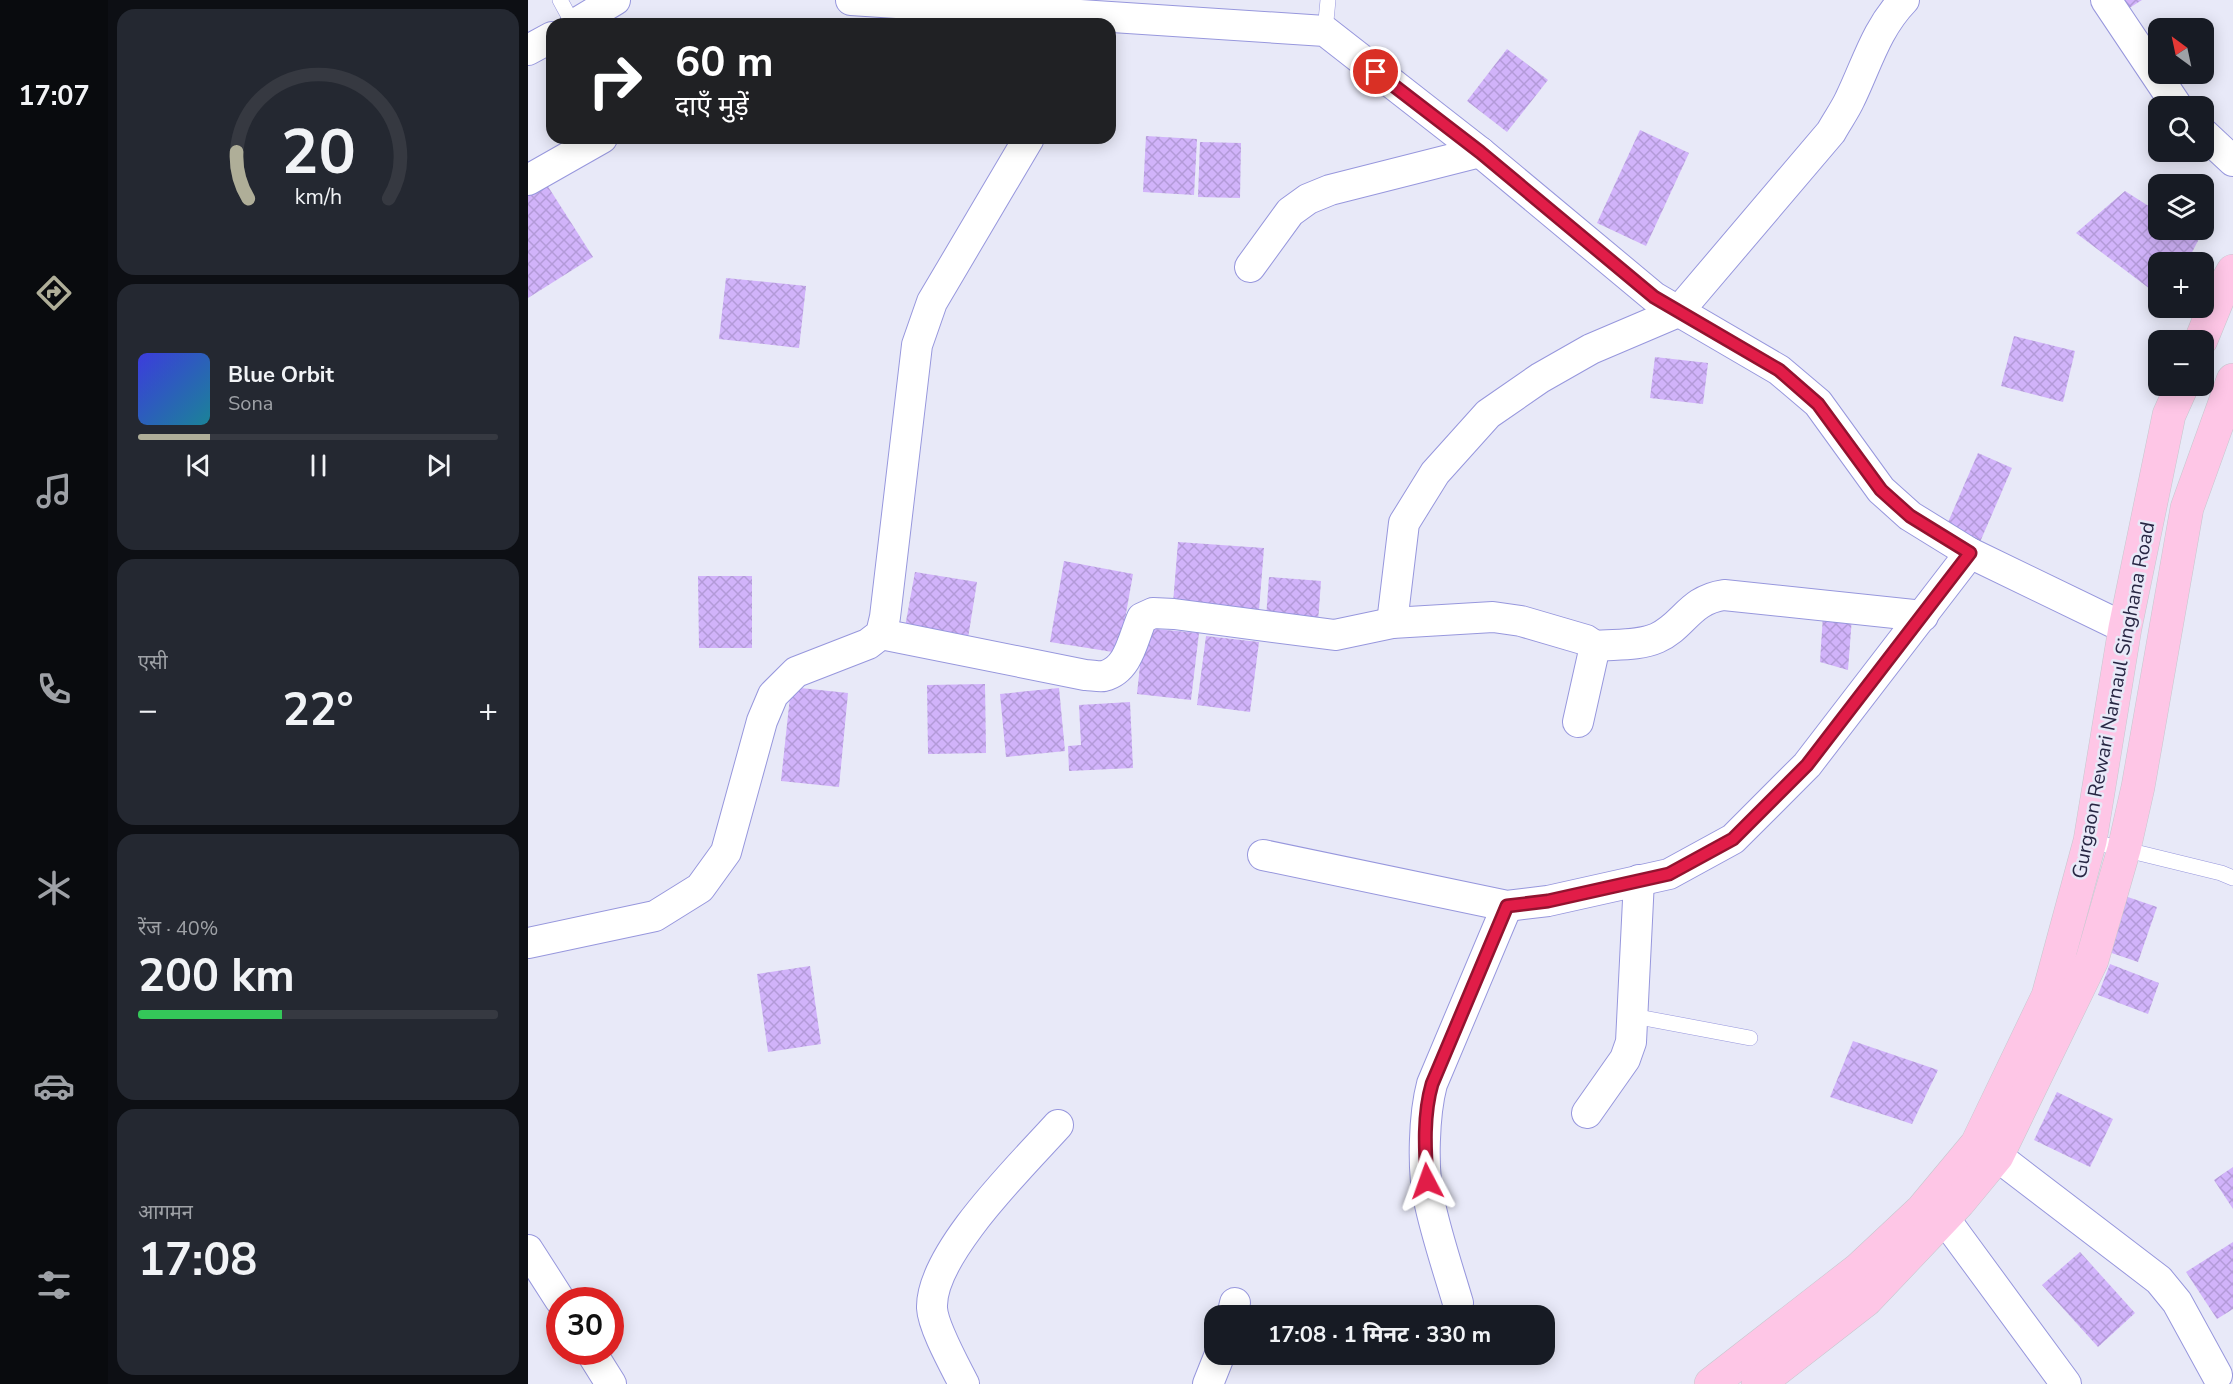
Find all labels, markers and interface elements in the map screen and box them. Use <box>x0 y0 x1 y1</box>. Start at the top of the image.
north arrow <box>2148 18 2214 84</box>
map controls <box>2148 18 2214 396</box>
text: 60 m <box>675 34 774 91</box>
icon: right <box>576 42 654 120</box>
pin <box>1350 46 1401 97</box>
icon: arrive <box>1359 55 1392 88</box>
text: 17:07 <box>18 78 90 115</box>
text: दाएँ मुड़ें <box>675 88 749 125</box>
button: search <box>2148 96 2214 162</box>
text: 20 <box>281 110 355 195</box>
button: layers <box>2148 174 2214 240</box>
text: km/h <box>294 182 342 212</box>
button: + <box>2148 252 2214 318</box>
icon: directions <box>33 272 75 314</box>
button: − <box>2148 330 2214 396</box>
text: Blue Orbit <box>228 360 334 390</box>
text: Sona <box>228 390 273 417</box>
icon: previous <box>182 449 215 482</box>
icon: pause <box>302 449 335 482</box>
icon: next <box>422 449 455 482</box>
icon: music <box>33 470 75 512</box>
street label: Gurgaon Rewari Narnaul Singhana Road <box>2066 519 2161 881</box>
text: एसी <box>138 649 168 676</box>
icon: phone <box>33 668 75 710</box>
text: 22° <box>282 680 354 741</box>
text: − <box>138 688 158 733</box>
text: + <box>478 688 498 733</box>
icon: climate <box>33 867 75 909</box>
text: रेंज · 40% <box>138 915 218 942</box>
text: 200 km <box>138 946 295 1007</box>
icon: car <box>33 1065 75 1107</box>
position arrow <box>1395 1149 1459 1213</box>
text: आगमन <box>138 1199 193 1226</box>
text: 17:08 <box>138 1230 257 1291</box>
icon: filters <box>33 1264 75 1306</box>
speed limit sign: 30 <box>546 1287 624 1365</box>
text: 17:08 · 1 मिनट · 330 m <box>1268 1320 1491 1350</box>

